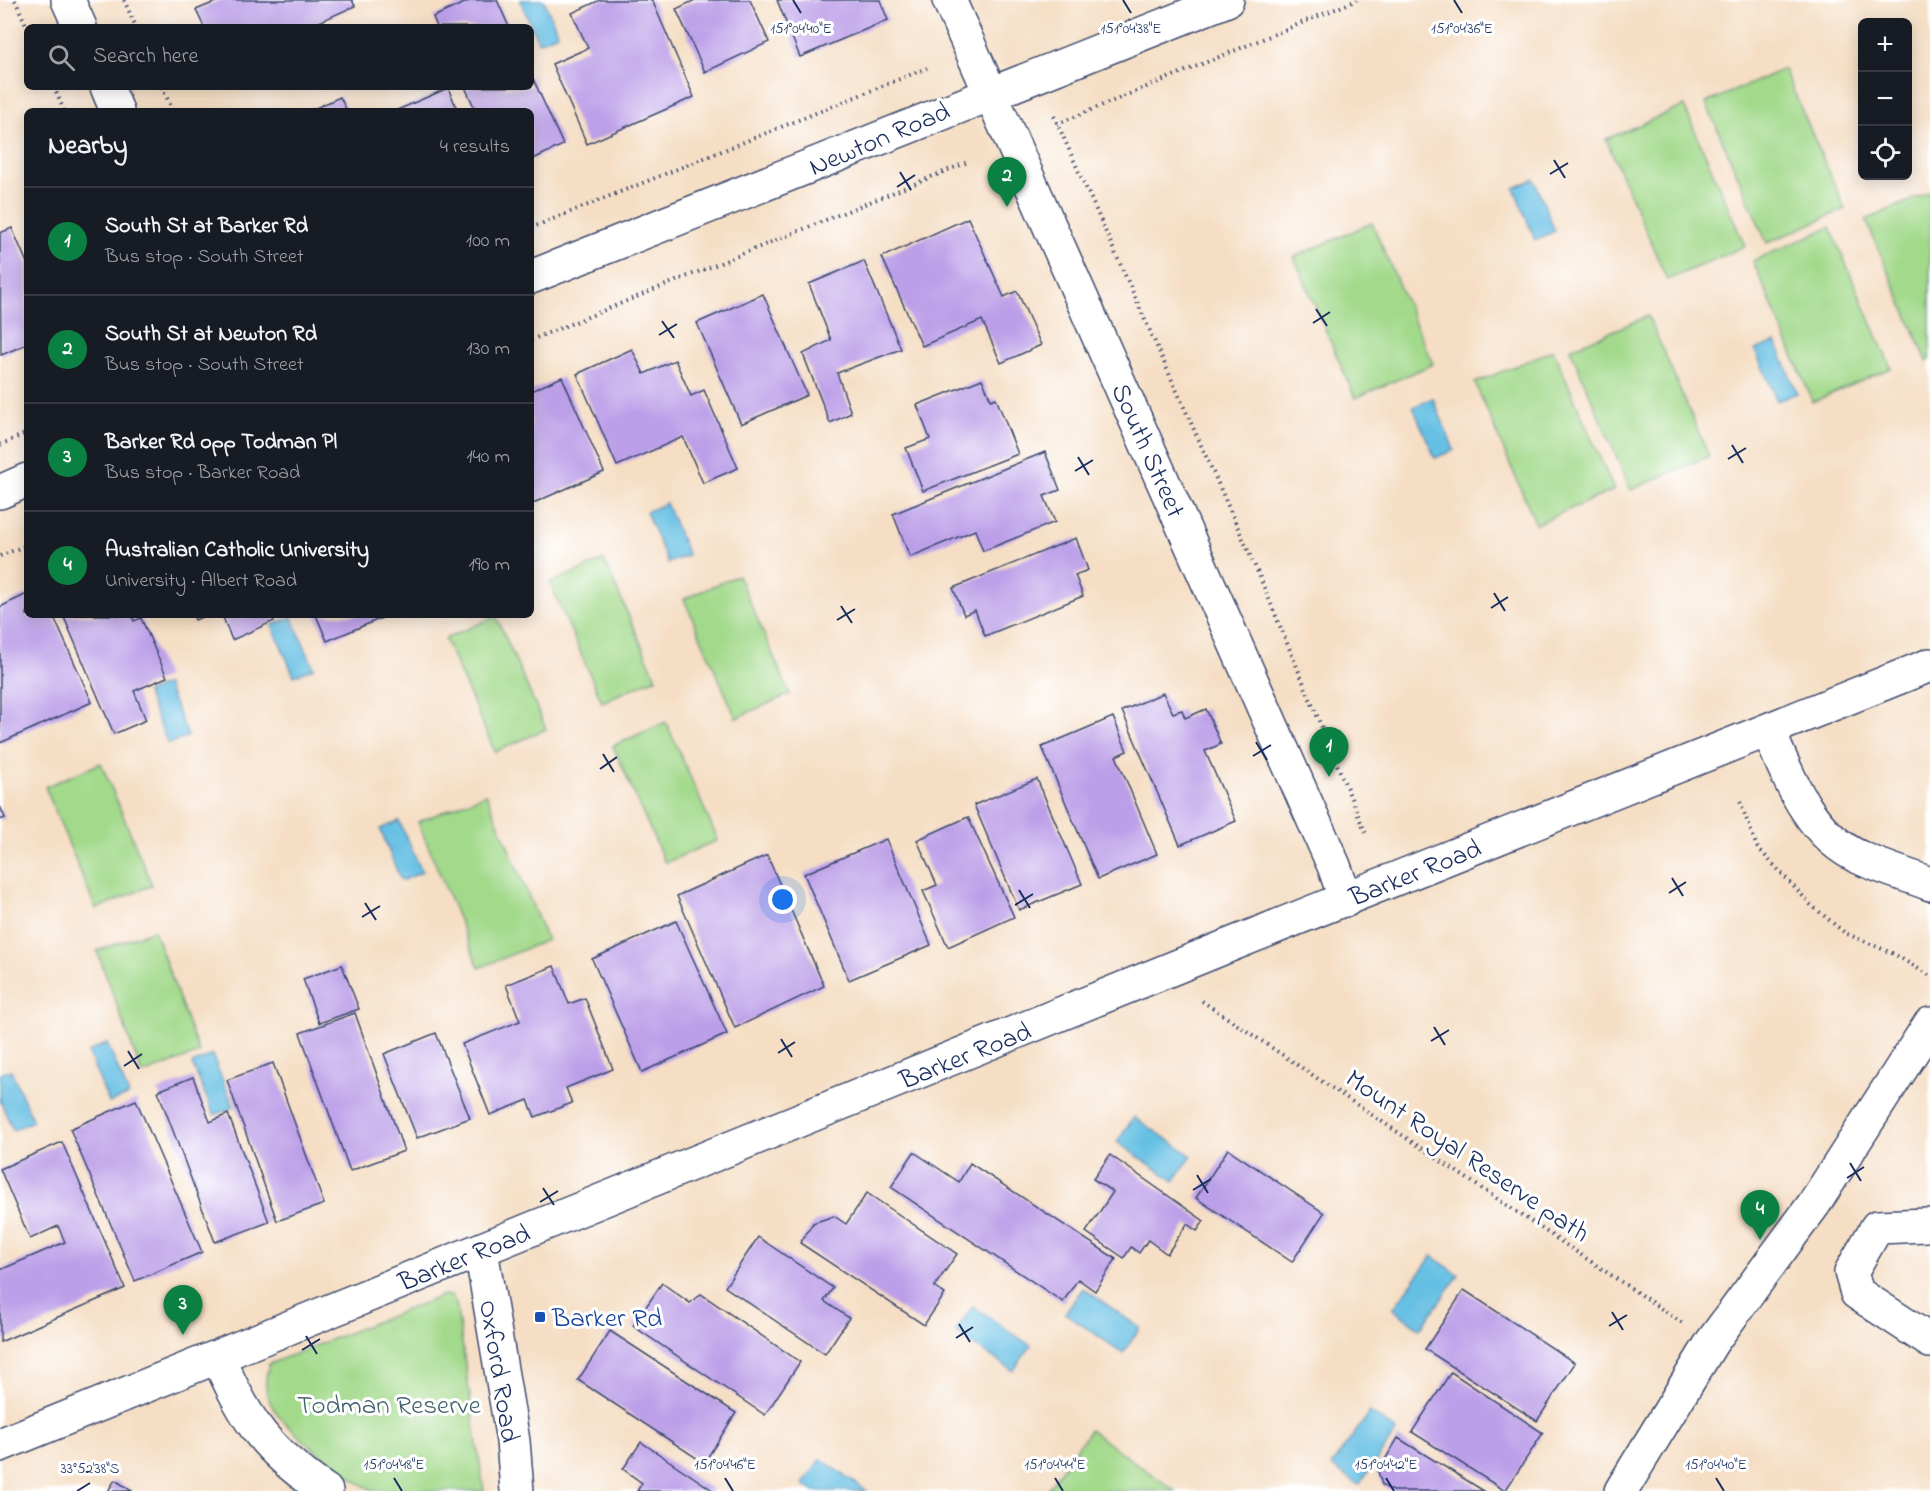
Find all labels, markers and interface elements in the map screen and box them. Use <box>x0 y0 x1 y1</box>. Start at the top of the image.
text: 151°04'40"E <box>770 18 832 40</box>
text: 151°04'38"E <box>1101 18 1161 40</box>
text: 151°04'36"E <box>1431 18 1493 40</box>
map controls <box>1858 18 1912 180</box>
button: + <box>1858 18 1912 72</box>
search box <box>24 24 534 90</box>
icon: search <box>45 41 78 74</box>
text: Search here <box>93 41 198 73</box>
button: − <box>1858 72 1912 126</box>
street label: Newton Road <box>803 93 957 188</box>
button: locate <box>1858 126 1912 180</box>
text: Nearby <box>48 128 127 166</box>
text: 4 results <box>440 133 510 162</box>
pin: 2 <box>988 158 1026 207</box>
text: South St at Barker Rd <box>105 211 308 243</box>
text: 1 <box>64 227 71 256</box>
text: 100 m <box>466 227 510 256</box>
text: Bus stop · South Street <box>105 243 304 272</box>
text: South St at Newton Rd <box>105 319 317 351</box>
text: 2 <box>63 335 72 364</box>
text: 130 m <box>466 335 510 364</box>
text: Bus stop · South Street <box>105 351 304 380</box>
street label: South Street <box>1100 378 1194 524</box>
text: Barker Rd opp Todman Pl <box>105 427 337 459</box>
text: 3 <box>63 443 72 472</box>
text: 140 m <box>466 443 510 472</box>
text: Bus stop · Barker Road <box>105 459 300 488</box>
text: Australian Catholic University <box>105 535 369 567</box>
text: 4 <box>63 551 72 580</box>
text: 190 m <box>468 551 510 580</box>
text: University · Albert Road <box>105 567 297 596</box>
pin: 1 <box>1310 728 1348 777</box>
street label: Barker Road <box>1343 830 1488 919</box>
your location <box>768 885 797 914</box>
street label: Barker Road <box>893 1013 1038 1102</box>
street label: Mount Royal Reserve path <box>1337 1061 1597 1254</box>
pin: 4 <box>1740 1190 1780 1240</box>
street label: Barker Road <box>392 1215 537 1304</box>
pin: 3 <box>164 1286 202 1335</box>
street label: Oxford Road <box>467 1297 528 1445</box>
place label: Barker Rd <box>551 1300 662 1339</box>
marker: Barker Rd <box>533 1310 547 1324</box>
park label: Todman Reserve <box>297 1387 482 1426</box>
text: 151°04'48"E <box>364 1454 424 1476</box>
text: 151°04'46"E <box>694 1454 756 1476</box>
text: 151°04'44"E <box>1024 1454 1086 1476</box>
text: 151°04'42"E <box>1355 1454 1417 1476</box>
text: 151°04'40"E <box>1685 1454 1747 1476</box>
text: 33°52'38"S <box>61 1458 120 1480</box>

